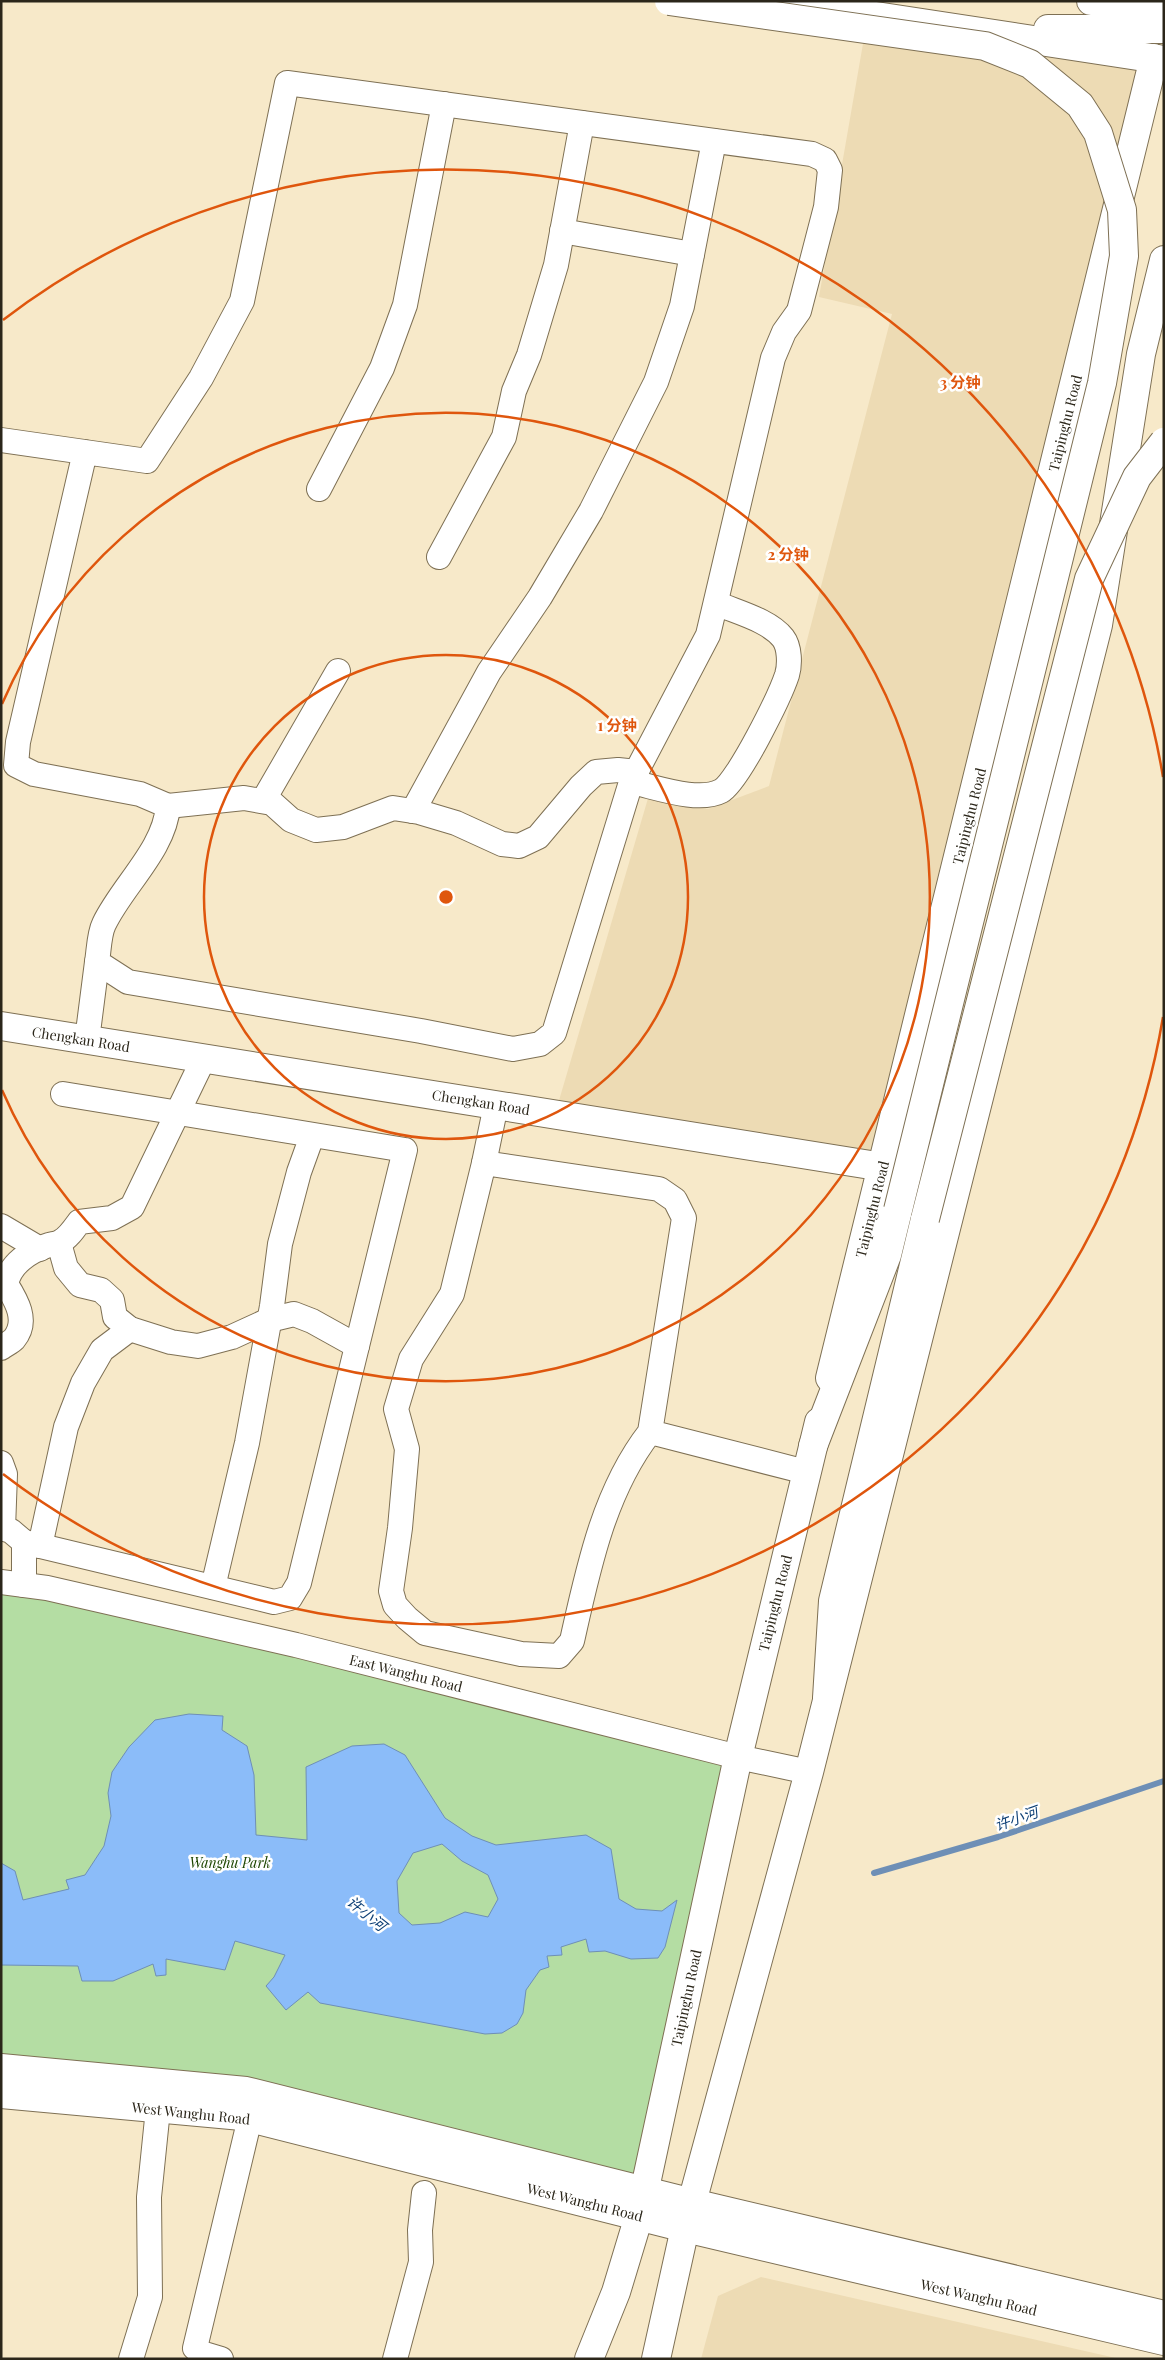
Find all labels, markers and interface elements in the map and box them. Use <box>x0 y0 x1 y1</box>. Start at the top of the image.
text: 3 分钟 <box>940 372 980 392</box>
street label: Taipinghu Road <box>1044 373 1086 473</box>
text: 2 分钟 <box>767 544 809 564</box>
text: 1 分钟 <box>597 715 637 735</box>
street label: Taipinghu Road <box>948 766 990 866</box>
centre of rings <box>437 888 455 906</box>
street label: Chengkan Road <box>31 1022 131 1056</box>
street label: Chengkan Road <box>431 1085 531 1119</box>
street label: Taipinghu Road <box>851 1159 893 1259</box>
street label: Taipinghu Road <box>754 1553 796 1653</box>
street label: East Wanghu Road <box>348 1650 464 1696</box>
water label: 许小河 <box>991 1800 1043 1835</box>
park label: Wanghu Park <box>189 1853 271 1872</box>
water label: 许小河 <box>343 1891 393 1937</box>
street label: Taipinghu Road <box>666 1948 706 2048</box>
street label: West Wanghu Road <box>130 2097 251 2129</box>
street label: West Wanghu Road <box>524 2178 645 2226</box>
street label: West Wanghu Road <box>918 2274 1039 2320</box>

